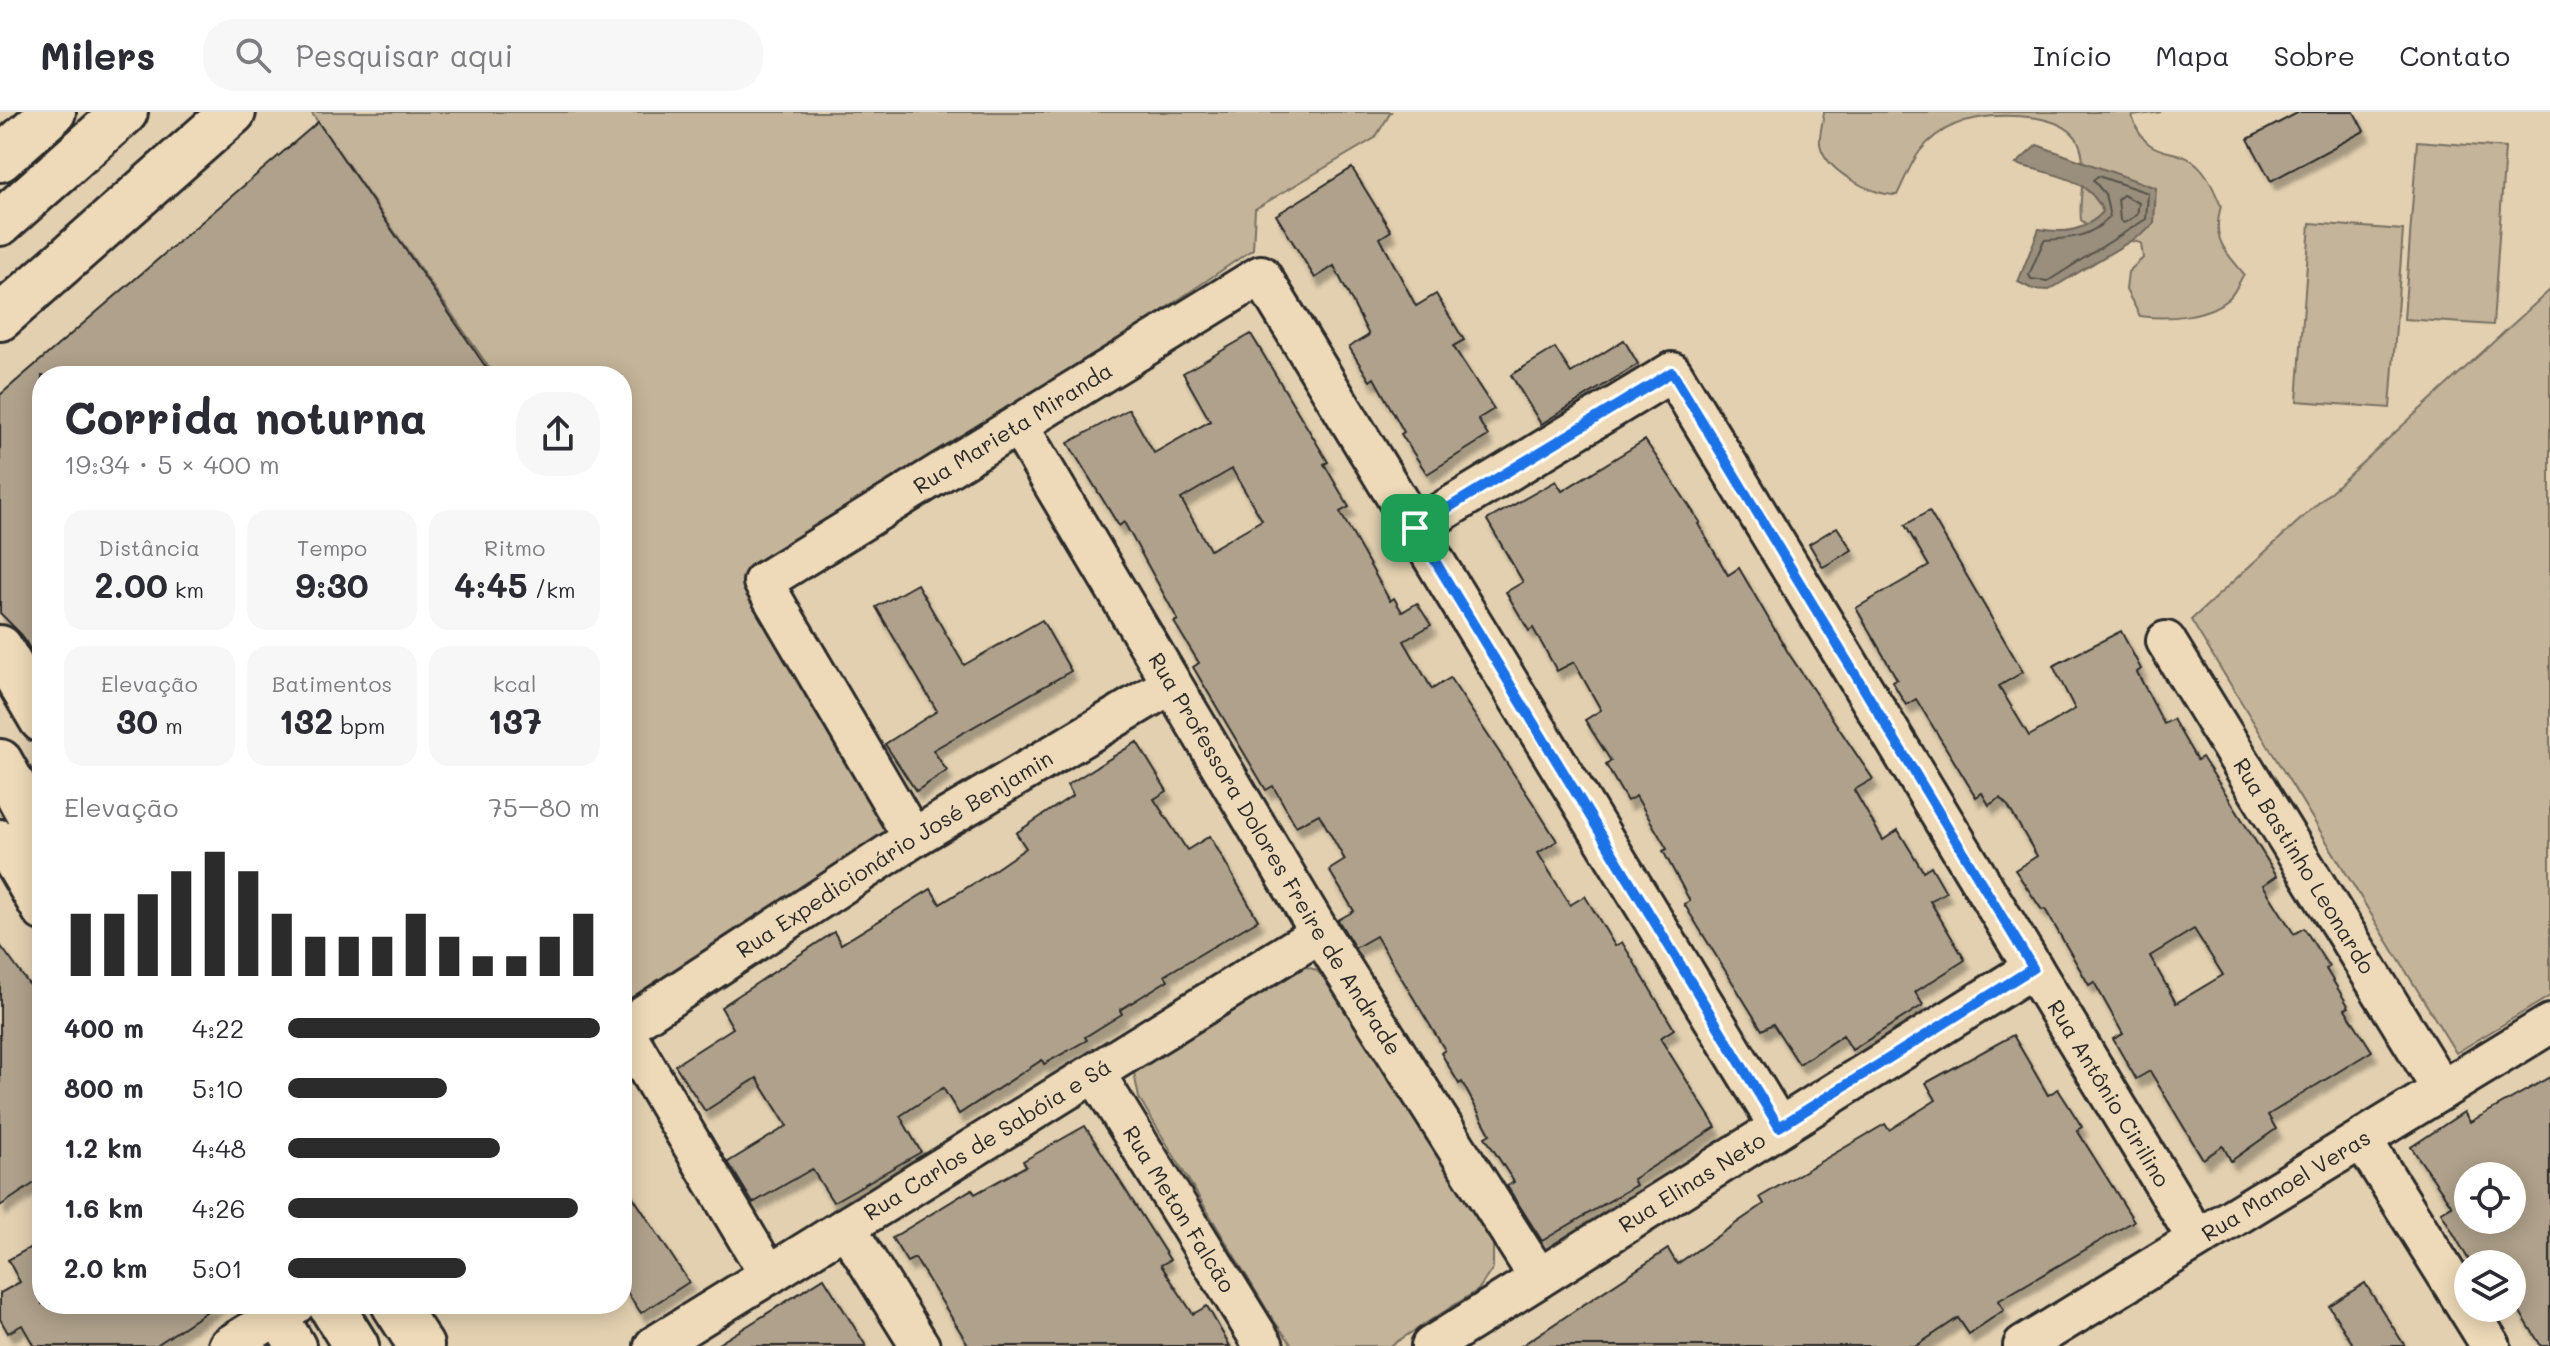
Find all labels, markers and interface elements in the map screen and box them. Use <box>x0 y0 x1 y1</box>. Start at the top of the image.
search box <box>203 19 763 91</box>
text: Milers <box>40 30 155 80</box>
icon: search <box>231 33 275 77</box>
text: Pesquisar aqui <box>295 35 513 75</box>
text: Início <box>2033 37 2111 73</box>
text: Mapa <box>2155 37 2230 73</box>
text: Sobre <box>2274 37 2355 73</box>
text: Contato <box>2399 37 2510 73</box>
street label: Rua Marieta Miranda <box>907 355 1117 500</box>
text: Corrida noturna <box>64 388 427 445</box>
button: share <box>516 392 600 476</box>
text: 19:34 · 5 × 400 m <box>64 447 280 481</box>
pin <box>1381 494 1449 562</box>
icon: arrive <box>1393 506 1437 550</box>
text: Distância <box>99 533 200 562</box>
text: Tempo <box>297 533 367 562</box>
text: Ritmo <box>484 533 545 562</box>
text: 2.00 <box>95 562 168 607</box>
text: 9:30 <box>295 562 369 607</box>
text: 4:45 <box>454 562 528 607</box>
text: km <box>168 575 204 604</box>
text: /km <box>528 575 575 604</box>
street label: Rua Professora Dolores Freire de Andrade <box>1142 647 1409 1060</box>
text: Elevação <box>101 669 198 698</box>
text: Batimentos <box>272 669 392 698</box>
text: kcal <box>493 669 537 698</box>
text: 30 <box>116 698 158 743</box>
text: 132 <box>279 698 333 743</box>
text: 137 <box>487 698 542 743</box>
text: m <box>158 711 183 740</box>
text: bpm <box>333 711 385 740</box>
street label: Rua Expedicionário José Benjamin <box>730 743 1058 964</box>
street label: Rua Bastinho Leonardo <box>2227 752 2382 979</box>
text: Elevação <box>64 790 178 824</box>
text: 75–80 m <box>488 790 600 824</box>
street label: Rua Antônio Cirilino <box>2041 994 2177 1192</box>
text: 400 m <box>64 1011 144 1045</box>
text: 4:22 <box>192 1011 244 1045</box>
street label: Rua Carlos de Sabóia e Sá <box>858 1051 1116 1227</box>
text: 800 m <box>64 1071 144 1105</box>
text: 5:10 <box>192 1071 243 1105</box>
street label: Rua Meton Falcão <box>1117 1120 1242 1298</box>
street label: Rua Manoel Veras <box>2196 1122 2375 1248</box>
street label: Rua Elinas Neto <box>1613 1125 1770 1239</box>
text: 1.2 km <box>64 1131 142 1165</box>
text: 4:48 <box>192 1131 246 1165</box>
map controls <box>2454 1162 2526 1322</box>
button: locate <box>2454 1162 2526 1234</box>
text: 1.6 km <box>64 1191 143 1225</box>
text: 4:26 <box>192 1191 246 1225</box>
button: layers <box>2454 1250 2526 1322</box>
text: 2.0 km <box>64 1251 147 1285</box>
text: 5:01 <box>192 1251 243 1285</box>

